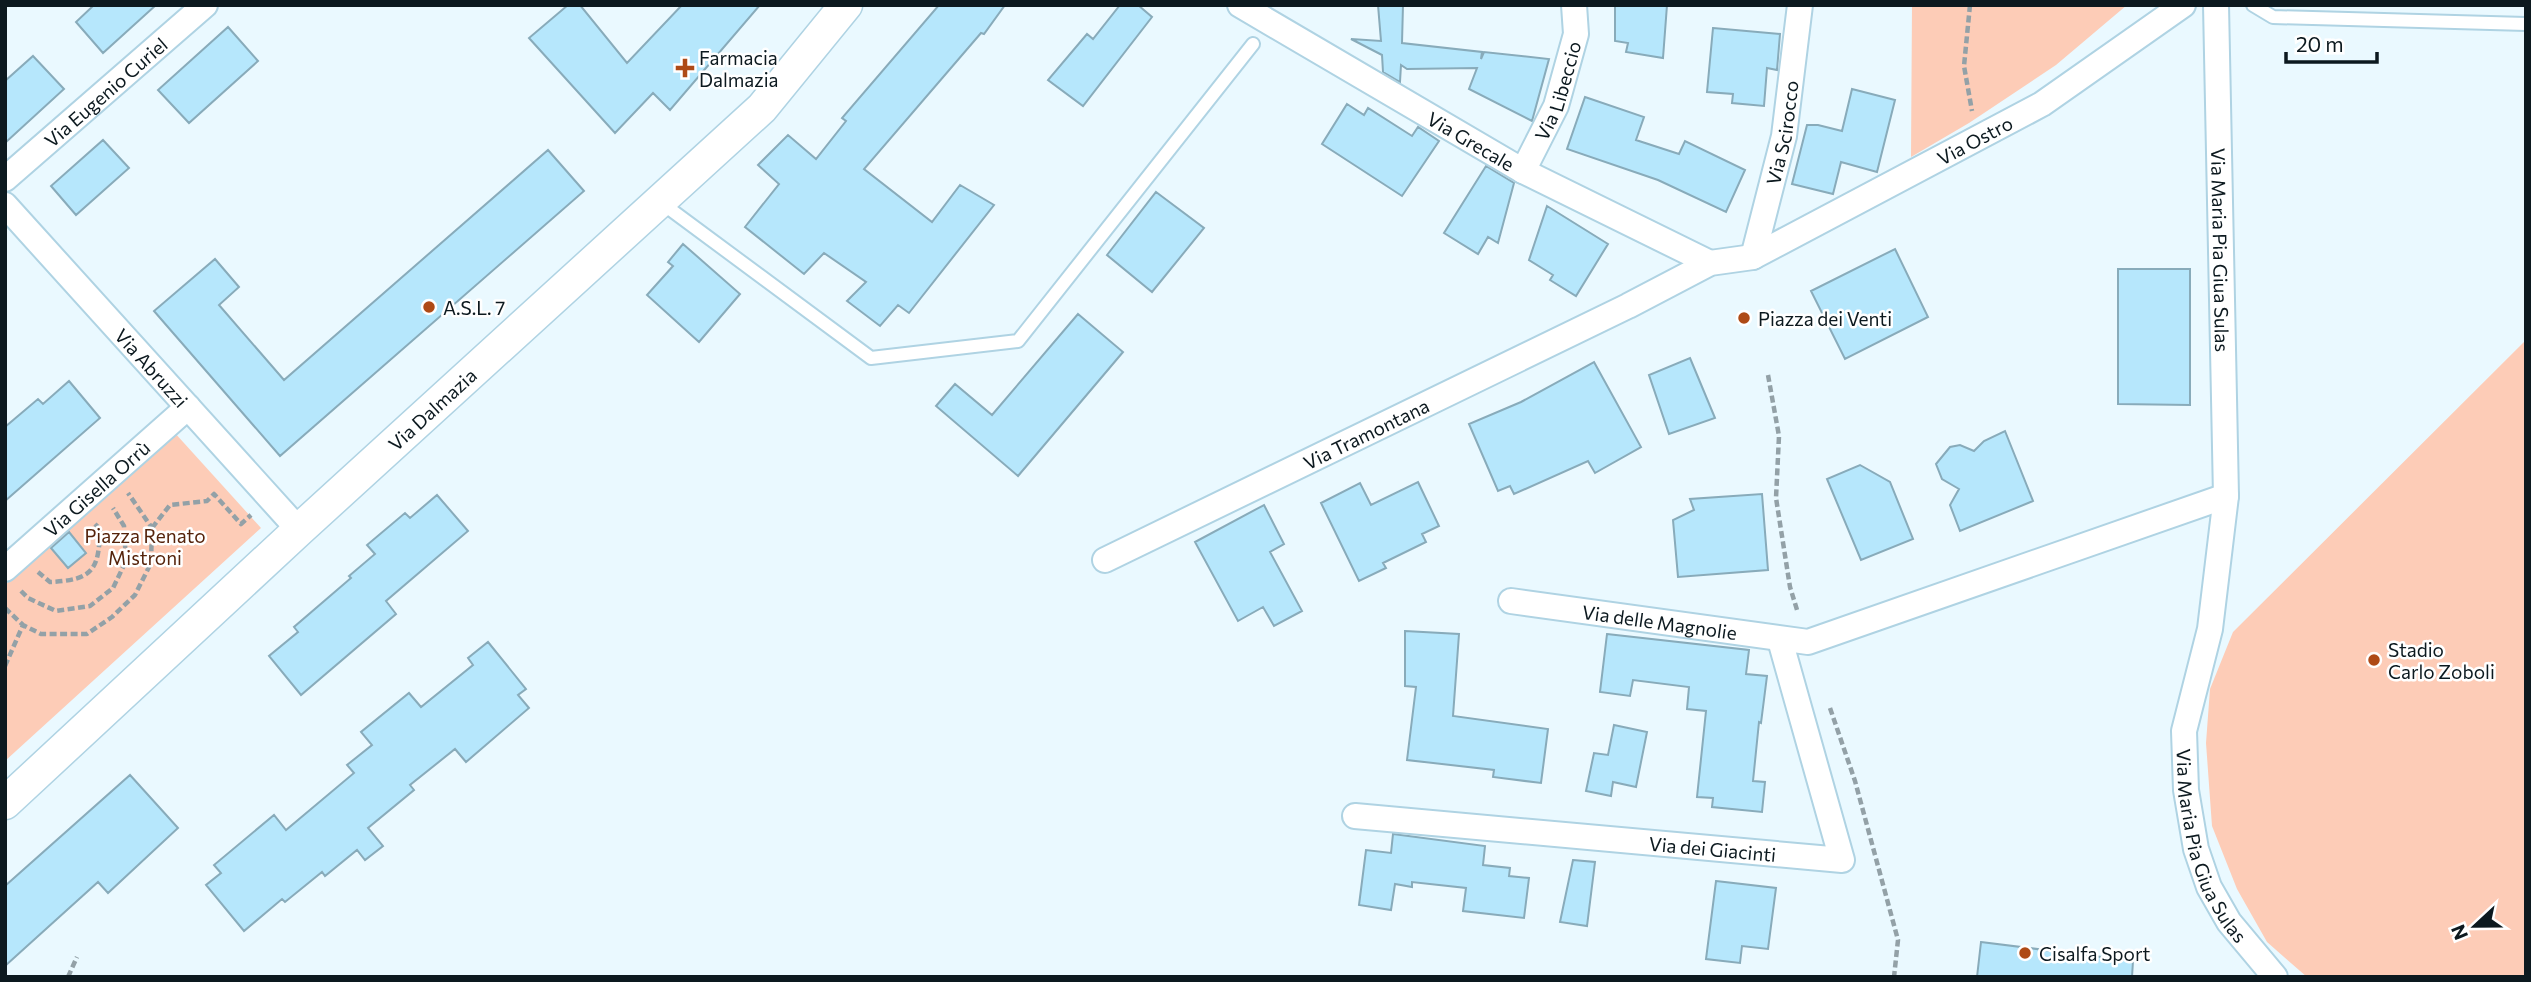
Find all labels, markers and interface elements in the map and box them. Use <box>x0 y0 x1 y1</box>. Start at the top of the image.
scale bar <box>2286 21 2377 65</box>
text: 20 m <box>2296 31 2344 56</box>
street label: Via Eugenio Curiel <box>39 32 171 151</box>
street label: Via Libeccio <box>1529 38 1585 144</box>
place label: Farmacia Dalmazia <box>699 46 779 91</box>
marker: Farmacia Dalmazia <box>677 60 693 76</box>
street label: Via Scirocco <box>1761 79 1802 187</box>
street label: Via Grecale <box>1424 106 1519 175</box>
street label: Via Ostro <box>1933 110 2016 169</box>
street label: Via Maria Pia Giua Sulas <box>2207 148 2235 352</box>
place label: A.S.L. 7 <box>443 296 505 319</box>
marker: A.S.L. 7 <box>421 299 437 315</box>
place label: Piazza dei Venti <box>1758 307 1892 330</box>
marker: Piazza dei Venti <box>1736 310 1752 326</box>
street label: Via Abruzzi <box>111 323 193 411</box>
street label: Via Dalmazia <box>383 363 481 455</box>
street label: Via Tramontana <box>1299 393 1432 474</box>
street label: Via Gisella Orrù <box>39 435 154 541</box>
park label: Piazza Renato Mistroni <box>84 524 206 569</box>
street label: Via delle Magnolie <box>1581 599 1738 644</box>
place label: Stadio Carlo Zoboli <box>2388 638 2495 683</box>
marker: Stadio Carlo Zoboli <box>2366 652 2382 668</box>
street label: Via Maria Pia Giua Sulas <box>2173 748 2252 947</box>
street label: Via dei Giacinti <box>1648 831 1777 866</box>
north arrow <box>2440 891 2510 961</box>
text: N <box>2445 922 2472 943</box>
place label: Cisalfa Sport <box>2039 942 2151 965</box>
marker: Cisalfa Sport <box>2017 945 2033 961</box>

